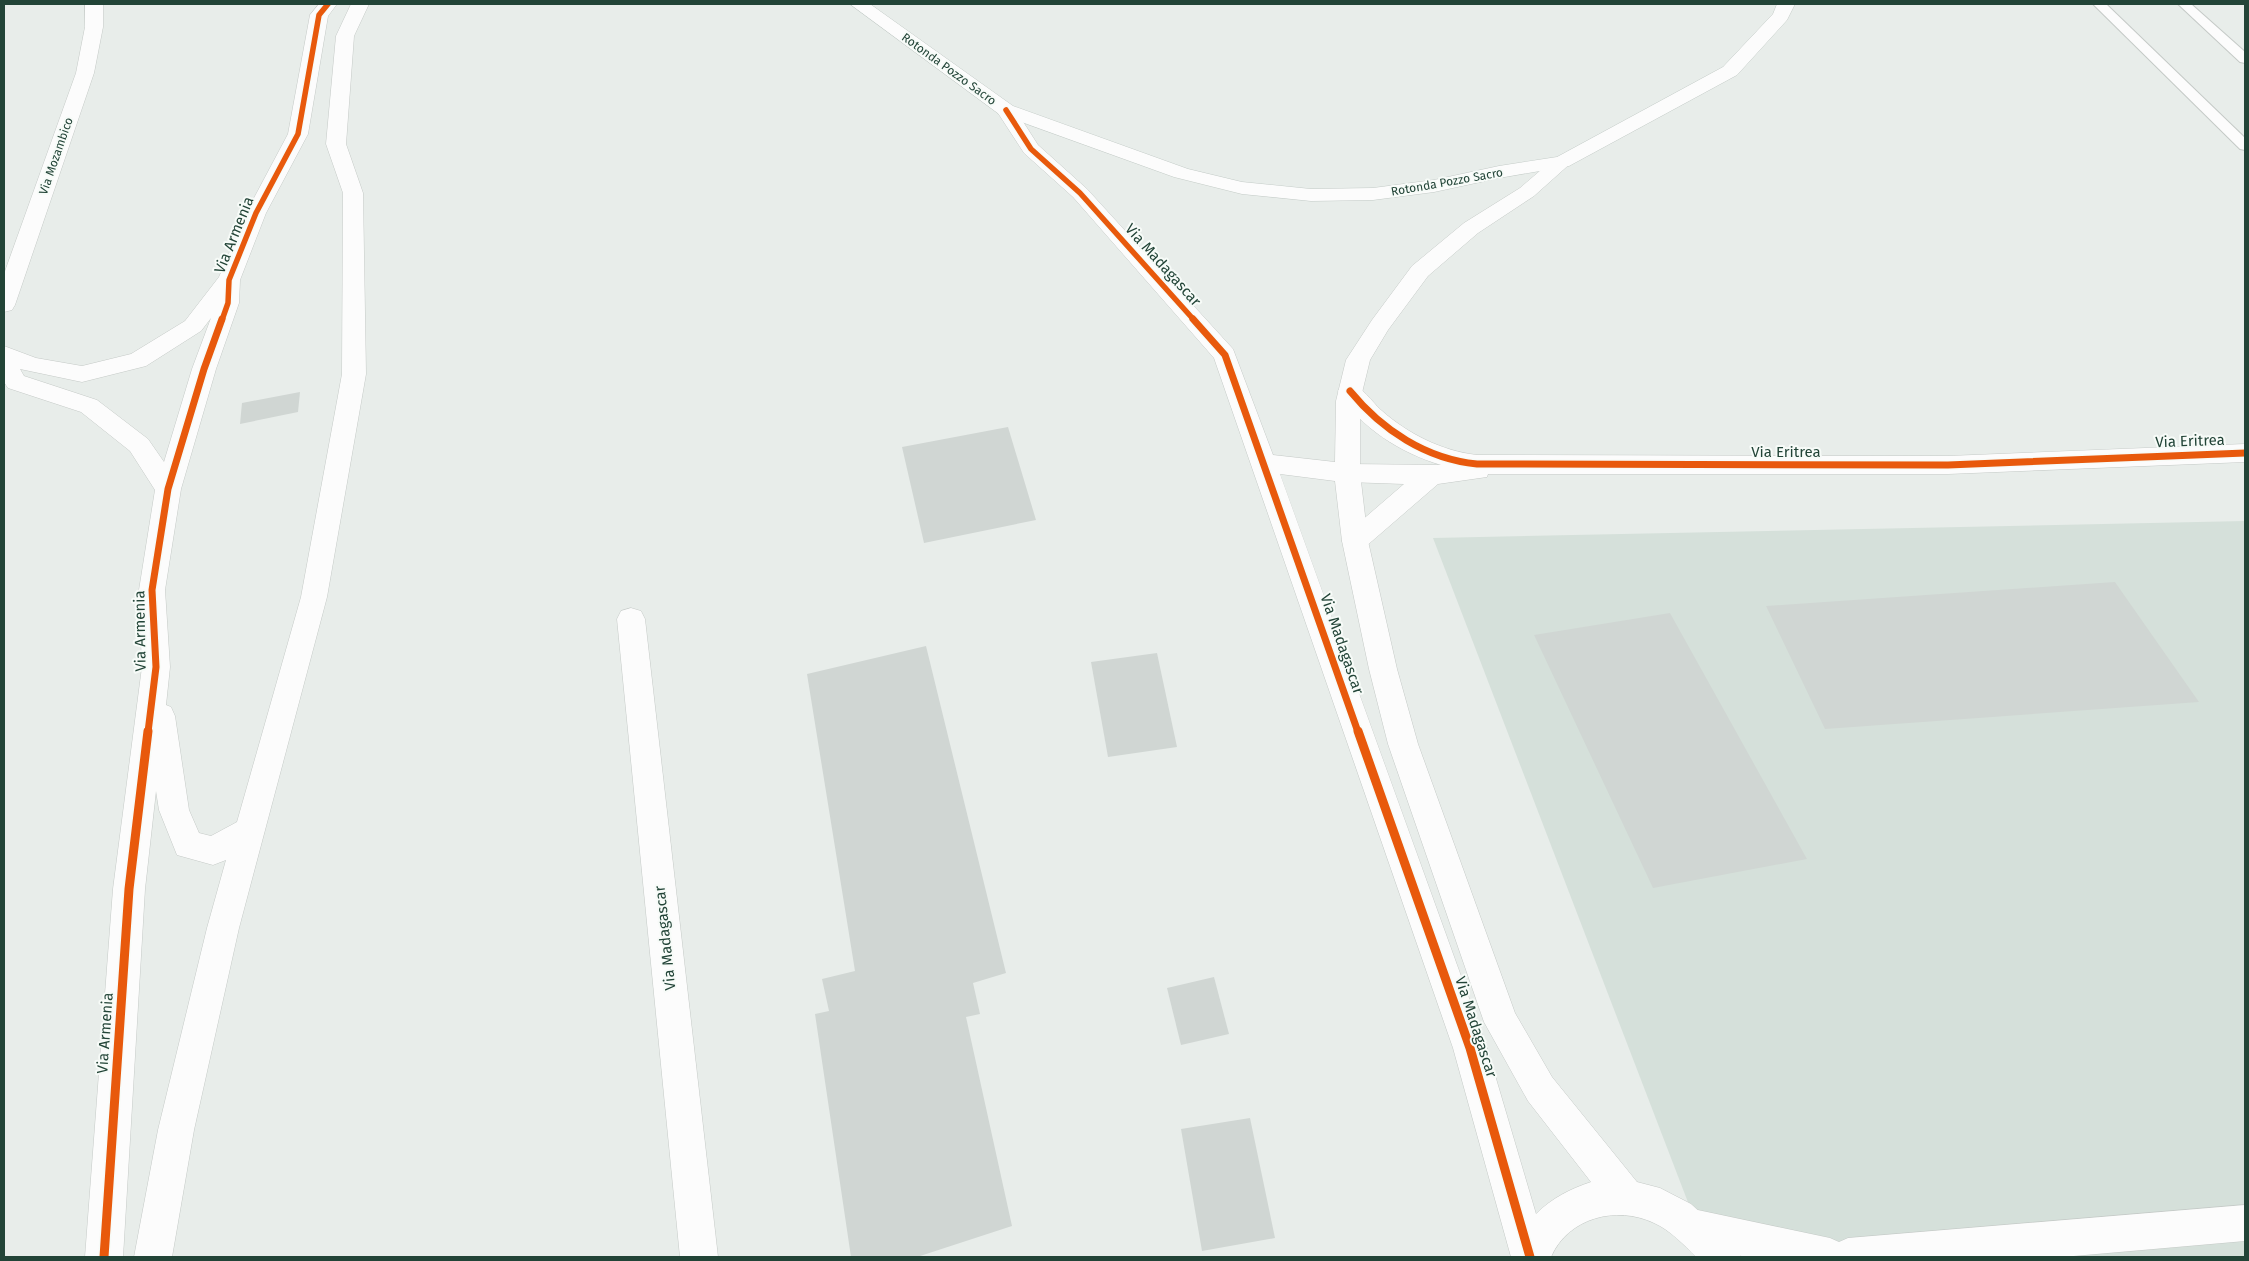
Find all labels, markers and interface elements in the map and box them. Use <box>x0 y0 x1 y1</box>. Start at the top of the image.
street label: Rotonda Pozzo Sacro <box>899 30 999 108</box>
street label: Via Mozambico <box>36 115 76 197</box>
street label: Rotonda Pozzo Sacro <box>1390 165 1504 199</box>
street label: Via Armenia <box>210 194 258 276</box>
street label: Via Madagascar <box>1121 220 1205 310</box>
street label: Via Eritrea <box>2155 431 2225 451</box>
street label: Via Eritrea <box>1751 443 1821 461</box>
street label: Via Armenia <box>130 590 150 672</box>
street label: Via Madagascar <box>1316 591 1368 697</box>
street label: Via Madagascar <box>651 885 679 991</box>
street label: Via Madagascar <box>1451 974 1501 1080</box>
street label: Via Armenia <box>93 992 117 1074</box>

